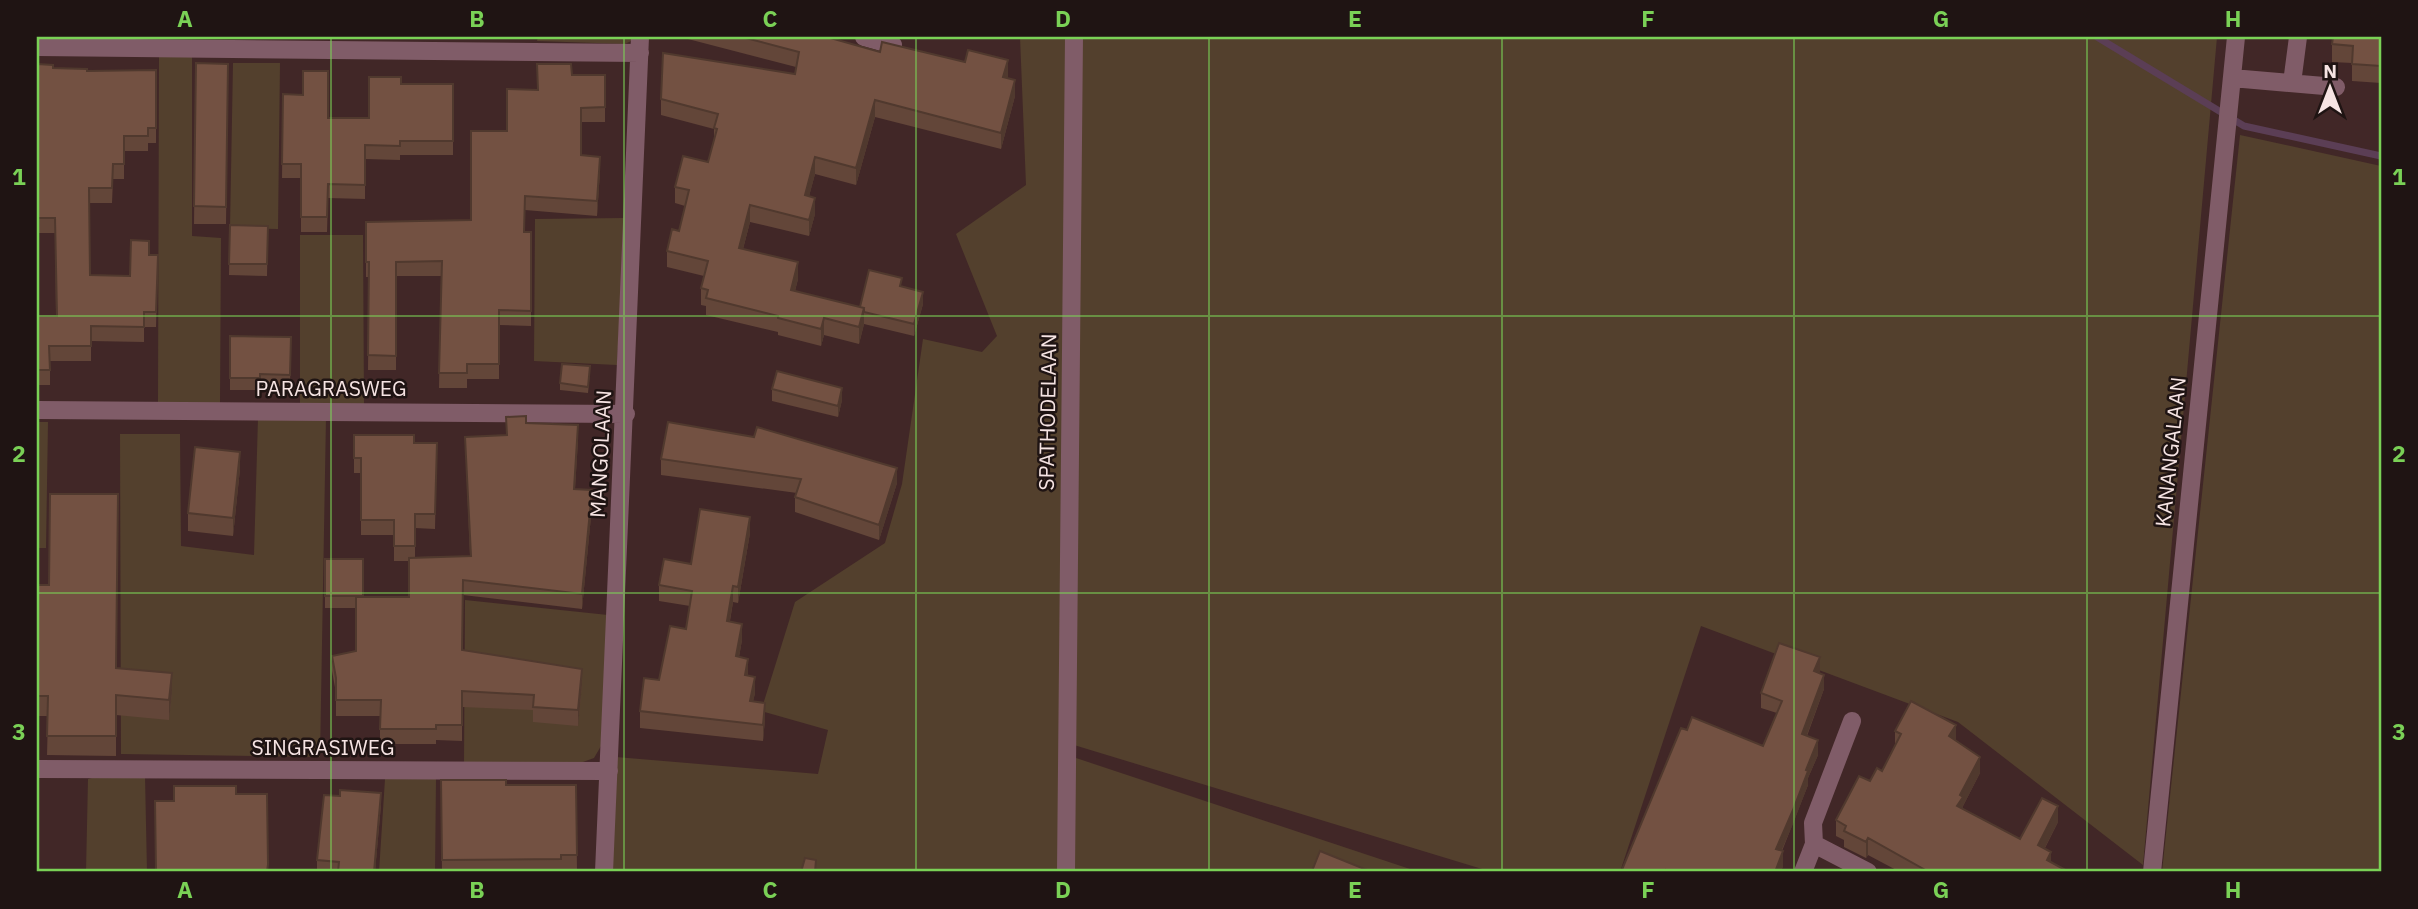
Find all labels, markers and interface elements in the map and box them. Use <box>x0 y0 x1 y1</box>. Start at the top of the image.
text: A <box>177 3 193 33</box>
text: B <box>469 3 485 33</box>
text: C <box>763 3 778 33</box>
text: D <box>1055 3 1071 33</box>
text: E <box>1348 3 1362 33</box>
text: F <box>1641 3 1655 33</box>
text: G <box>1933 3 1949 33</box>
text: H <box>2225 3 2241 33</box>
north arrow <box>2296 52 2366 122</box>
text: N <box>2323 59 2337 83</box>
text: 1 <box>12 161 26 191</box>
text: 1 <box>2392 161 2406 191</box>
street label: SPATHODELAAN <box>1032 333 1062 491</box>
street label: PARAGRASWEG <box>255 374 407 402</box>
street label: KANANGALAAN <box>2148 375 2192 528</box>
street label: MANGOLAAN <box>583 389 617 519</box>
text: 2 <box>12 438 26 468</box>
text: 2 <box>2392 438 2406 468</box>
text: 3 <box>12 716 26 746</box>
text: 3 <box>2392 716 2406 746</box>
street label: SINGRASIWEG <box>251 733 395 761</box>
text: A <box>177 874 193 904</box>
text: B <box>469 874 485 904</box>
text: C <box>763 874 778 904</box>
text: D <box>1055 874 1071 904</box>
text: E <box>1348 874 1362 904</box>
text: F <box>1641 874 1655 904</box>
text: G <box>1933 874 1949 904</box>
text: H <box>2225 874 2241 904</box>

